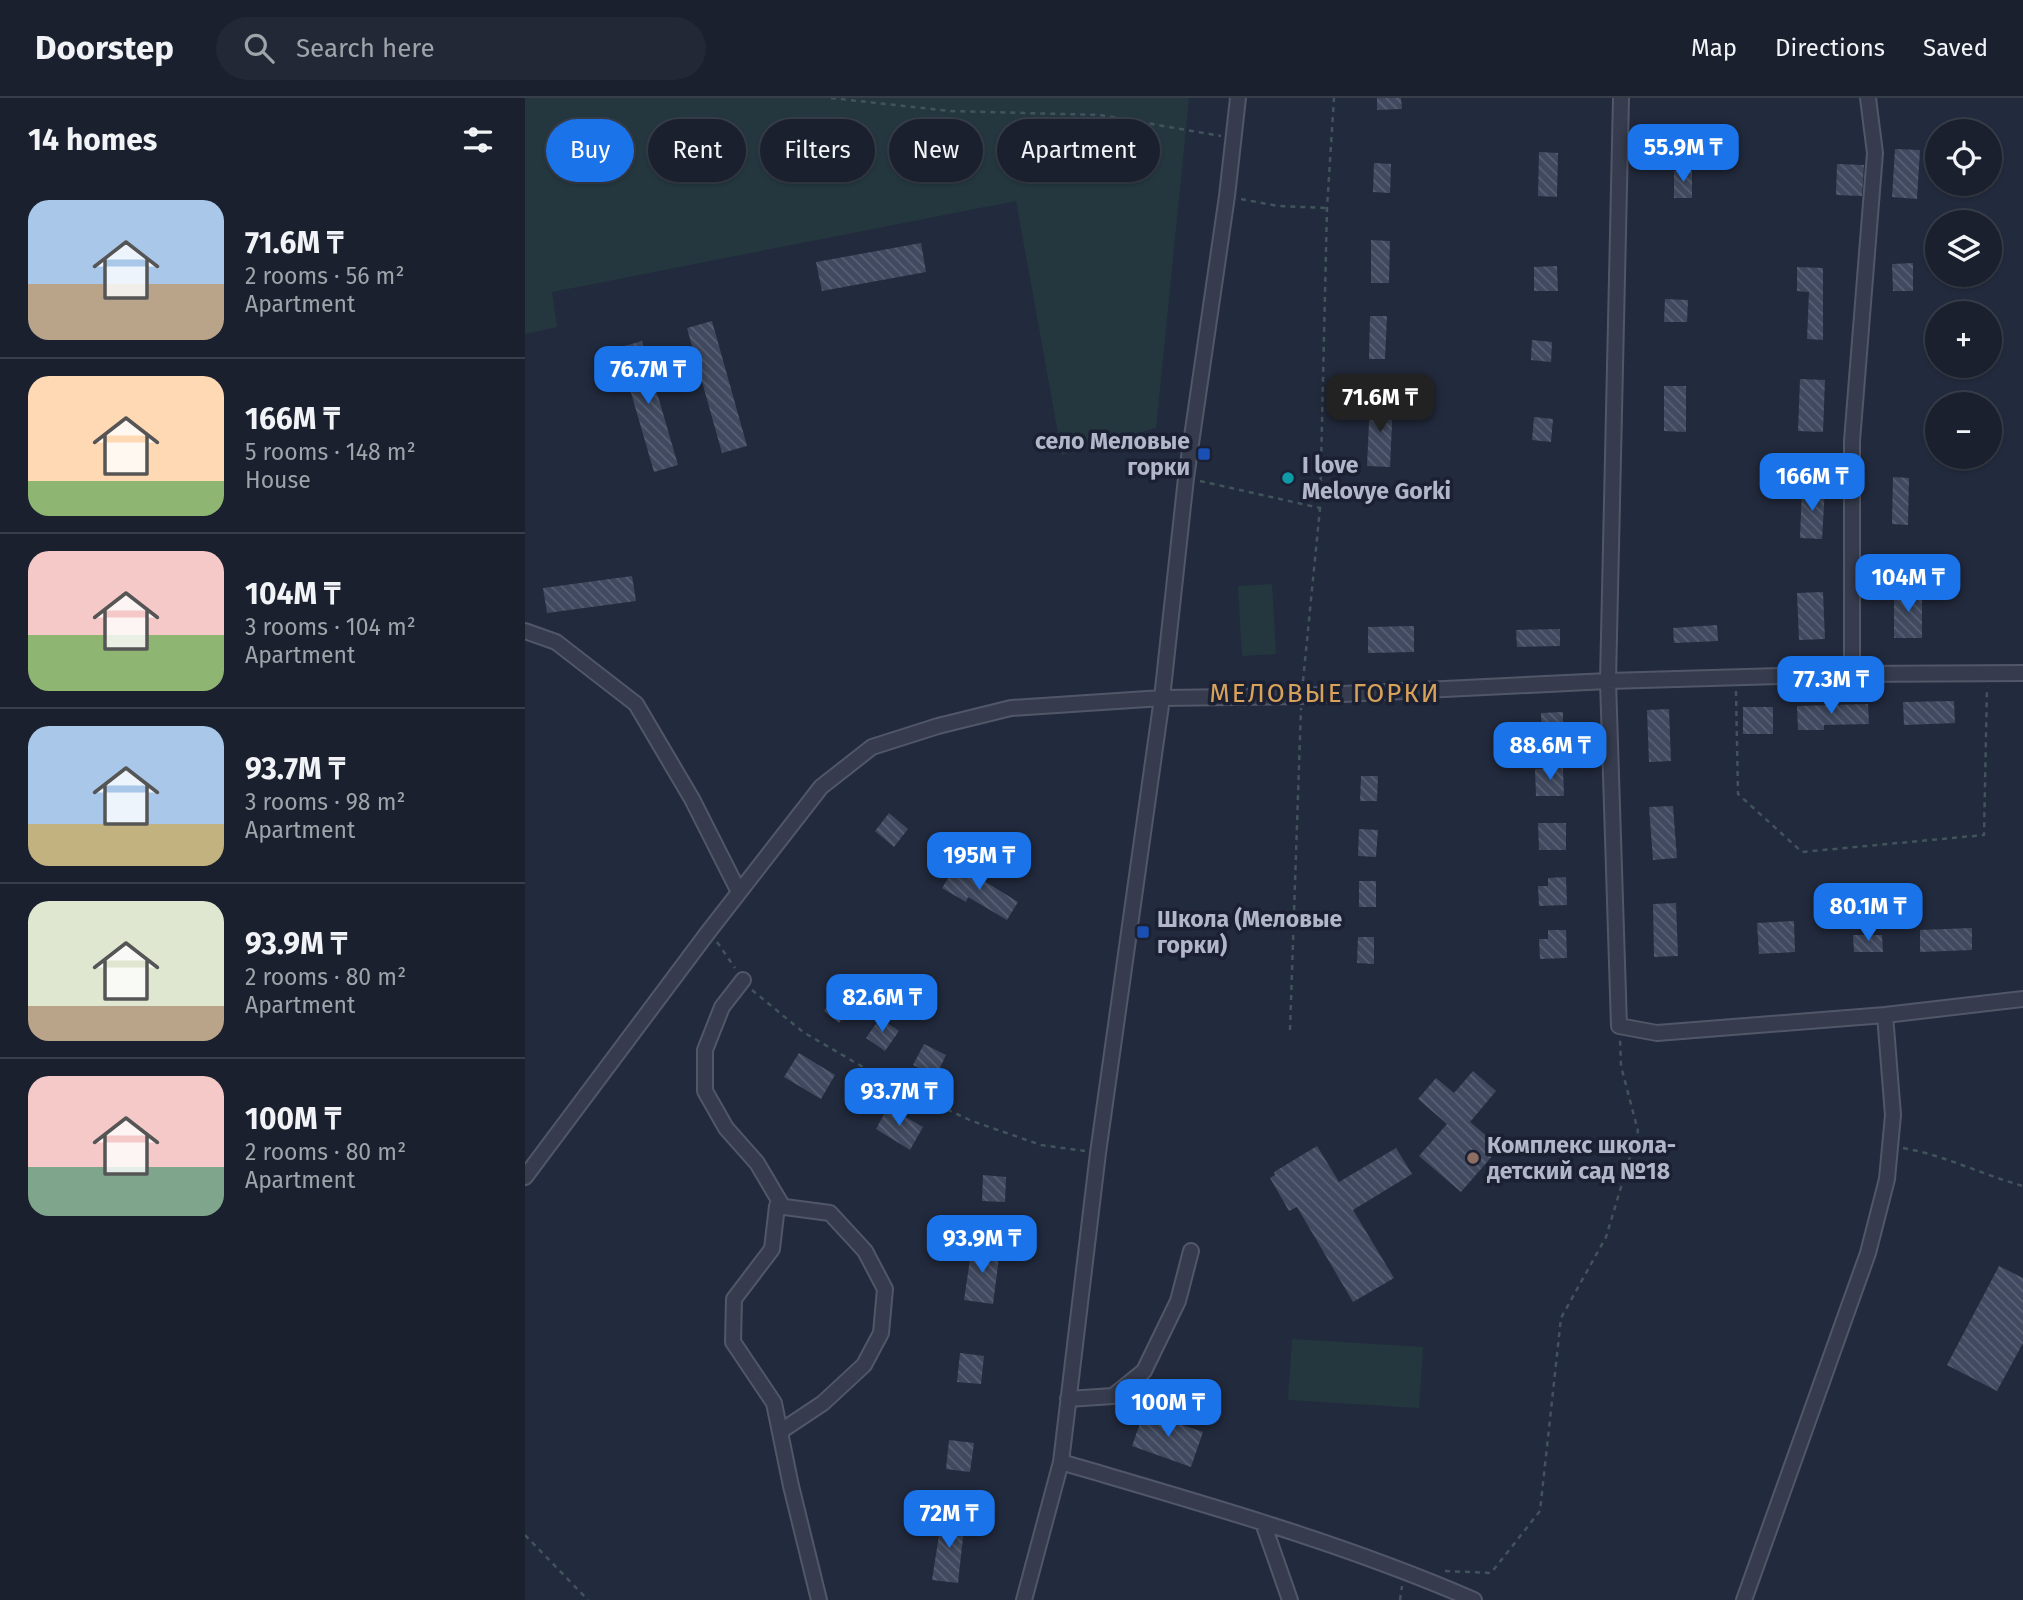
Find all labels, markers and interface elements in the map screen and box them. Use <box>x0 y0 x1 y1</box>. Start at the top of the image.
search box <box>216 17 706 80</box>
text: Doorstep <box>35 28 174 68</box>
icon: search <box>240 29 278 67</box>
text: Search here <box>296 33 435 64</box>
text: Map <box>1691 34 1737 62</box>
text: Directions <box>1775 34 1885 62</box>
text: Saved <box>1923 34 1988 62</box>
chip: Buy <box>546 119 634 182</box>
chip: Rent <box>648 119 746 182</box>
chip: Filters <box>760 119 875 182</box>
chip: New <box>889 119 983 182</box>
chip: Apartment <box>997 119 1160 182</box>
map controls <box>1925 119 2002 469</box>
button: locate <box>1925 119 2002 196</box>
icon: filters <box>459 121 497 159</box>
text: 14 homes <box>28 122 157 158</box>
pin: 55.9M ₸ <box>1618 125 1748 184</box>
text: 55.9M ₸ <box>1644 133 1722 161</box>
button: layers <box>1925 210 2002 287</box>
text: 71.6M ₸ <box>245 225 343 261</box>
icon: home <box>84 228 168 312</box>
text: 2 rooms · 56 m² <box>245 262 404 290</box>
text: Apartment <box>245 290 355 318</box>
button: + <box>1925 301 2002 378</box>
pin: 76.7M ₸ <box>583 346 713 406</box>
text: 76.7M ₸ <box>610 355 686 383</box>
pin: 71.6M ₸ <box>1315 374 1445 434</box>
text: 71.6M ₸ <box>1342 383 1418 411</box>
button: − <box>1925 392 2002 469</box>
text: 166M ₸ <box>245 401 340 437</box>
icon: home <box>84 404 168 488</box>
place label: село Меловые горки <box>1035 427 1190 481</box>
text: 5 rooms · 148 m² <box>245 438 416 466</box>
marker: село Меловые горки <box>1196 446 1212 462</box>
place label: I love Melovye Gorki <box>1302 451 1451 505</box>
pin: 166M ₸ <box>1755 454 1869 513</box>
text: 166M ₸ <box>1776 462 1848 490</box>
text: House <box>245 466 311 494</box>
marker: I love Melovye Gorki <box>1280 470 1296 486</box>
pin: 104M ₸ <box>1851 554 1965 614</box>
text: 104M ₸ <box>1871 563 1945 591</box>
text: 104M ₸ <box>245 576 341 612</box>
icon: home <box>84 579 168 663</box>
text: 3 rooms · 104 m² <box>245 613 416 641</box>
text: Apartment <box>245 641 355 669</box>
pin: 77.3M ₸ <box>1766 656 1896 716</box>
text: 77.3M ₸ <box>1793 665 1869 693</box>
district label: МЕЛОВЫЕ ГОРКИ <box>1210 678 1440 709</box>
pin: 88.6M ₸ <box>1485 722 1615 782</box>
text: 88.6M ₸ <box>1509 731 1591 759</box>
text: 93.7M ₸ <box>245 751 345 787</box>
icon: home <box>84 754 168 838</box>
text: 3 rooms · 98 m² <box>245 788 405 816</box>
text: Apartment <box>245 816 355 844</box>
pin: 195M ₸ <box>922 832 1036 892</box>
text: 195M ₸ <box>943 841 1015 869</box>
pin: 80.1M ₸ <box>1803 884 1933 943</box>
text: 80.1M ₸ <box>1830 892 1906 920</box>
place label: Школа (Меловые горки) <box>1157 905 1342 959</box>
marker: Школа (Меловые горки) <box>1135 924 1151 940</box>
text: 93.9M ₸ <box>245 926 347 962</box>
icon: home <box>84 929 168 1013</box>
text: 2 rooms · 80 m² <box>245 963 406 991</box>
pin: 82.6M ₸ <box>817 974 947 1034</box>
text: 82.6M ₸ <box>842 983 922 1011</box>
text: Apartment <box>245 991 355 1019</box>
pin: 93.7M ₸ <box>834 1068 964 1128</box>
text: 93.7M ₸ <box>861 1077 937 1105</box>
text: 100M ₸ <box>245 1101 341 1137</box>
icon: home <box>84 1104 168 1188</box>
place label: Комплекс школа- детский сад №18 <box>1487 1131 1676 1185</box>
text: 2 rooms · 80 m² <box>245 1138 406 1166</box>
marker: Комплекс школа- детский сад №18 <box>1465 1150 1481 1166</box>
text: Apartment <box>245 1166 355 1194</box>
pin: 93.9M ₸ <box>917 1216 1047 1275</box>
text: 93.9M ₸ <box>943 1224 1021 1252</box>
pin: 100M ₸ <box>1111 1380 1225 1439</box>
text: 100M ₸ <box>1131 1388 1205 1416</box>
pin: 72M ₸ <box>900 1490 998 1550</box>
text: 72M ₸ <box>920 1499 978 1527</box>

